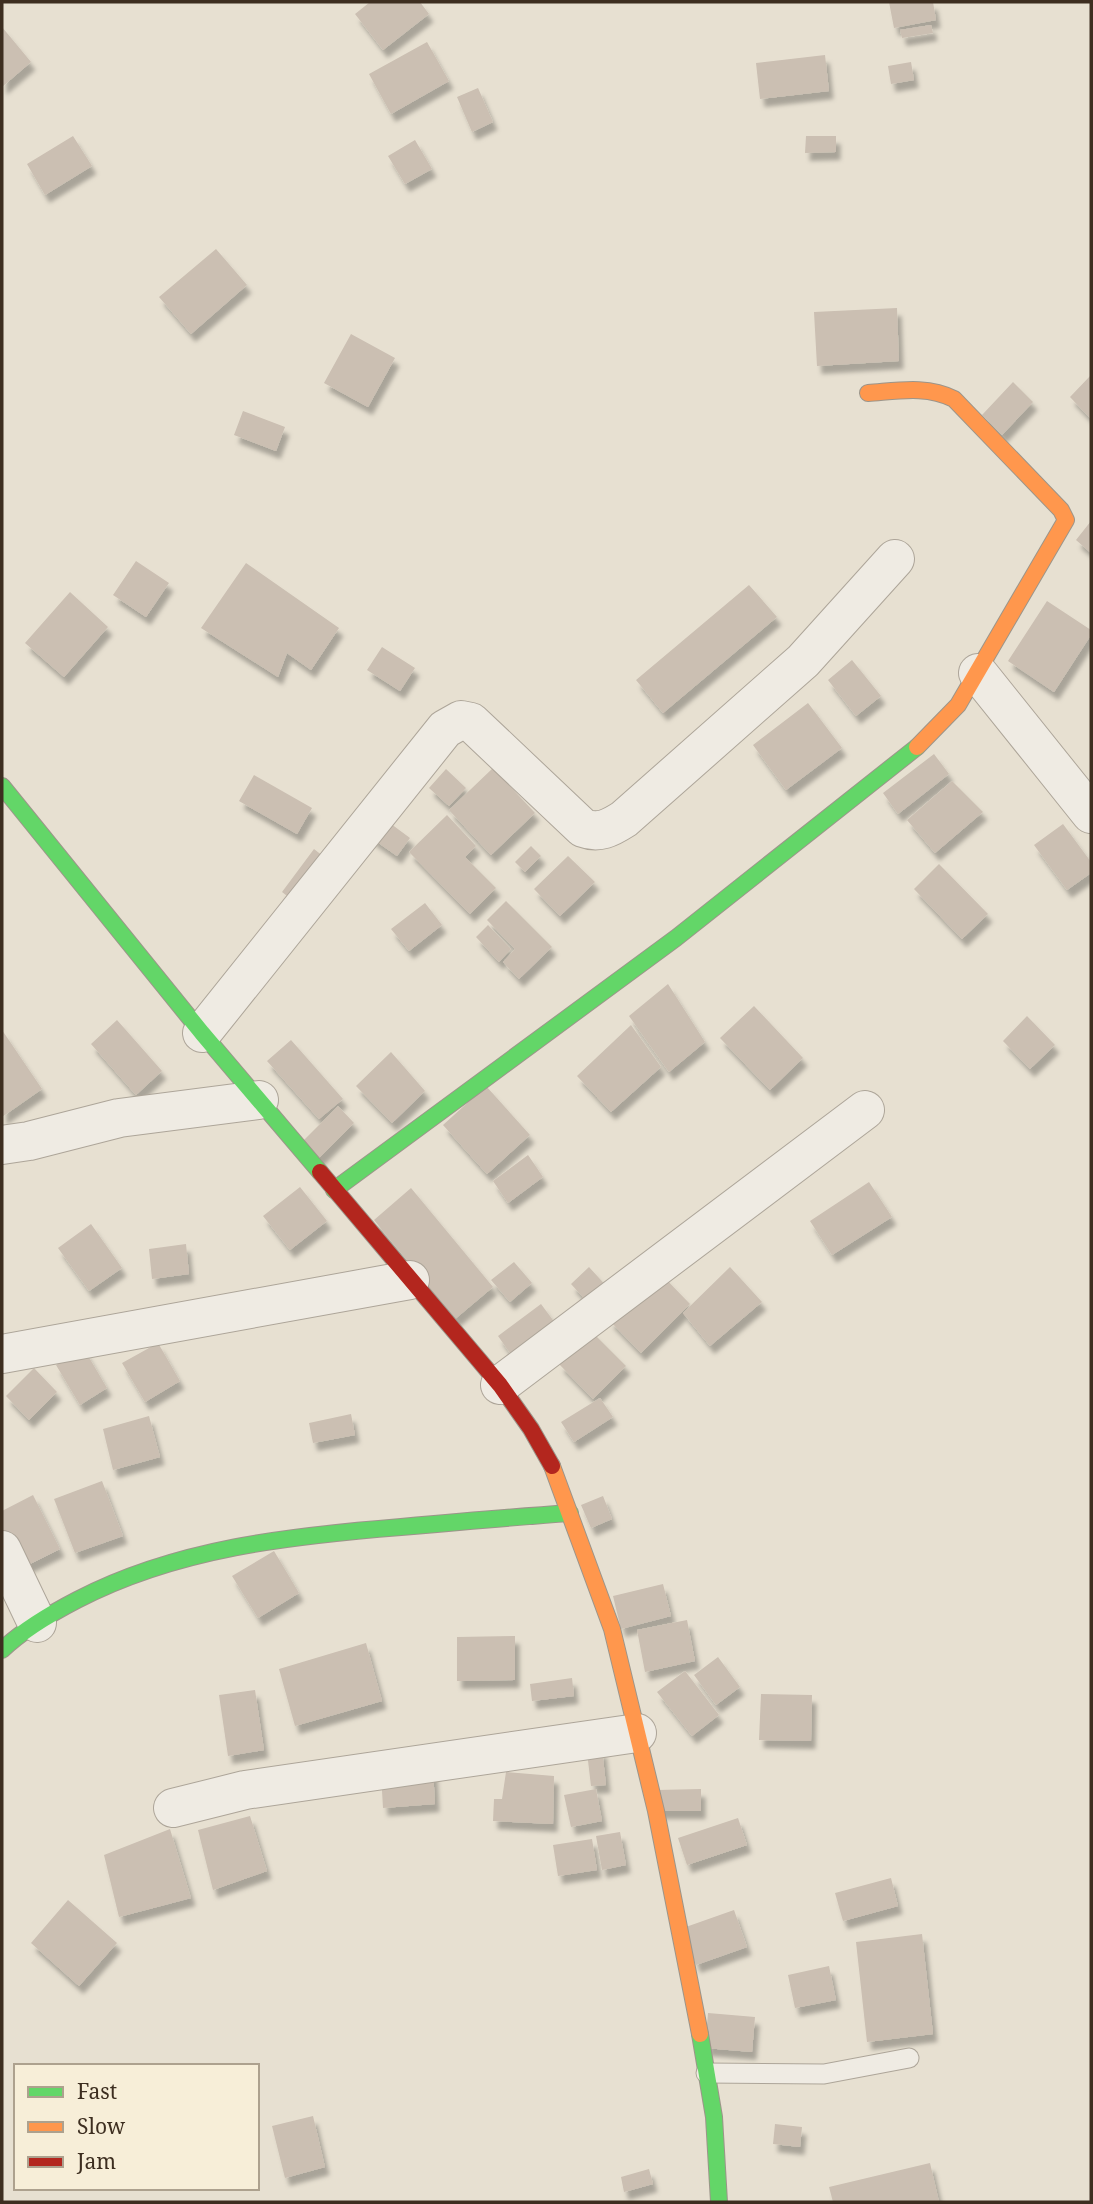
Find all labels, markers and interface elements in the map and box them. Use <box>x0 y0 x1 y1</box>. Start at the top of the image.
legend <box>14 2064 259 2190</box>
text: Fast <box>77 2077 117 2105</box>
text: Slow <box>77 2112 126 2140</box>
text: Jam <box>76 2147 116 2175</box>

